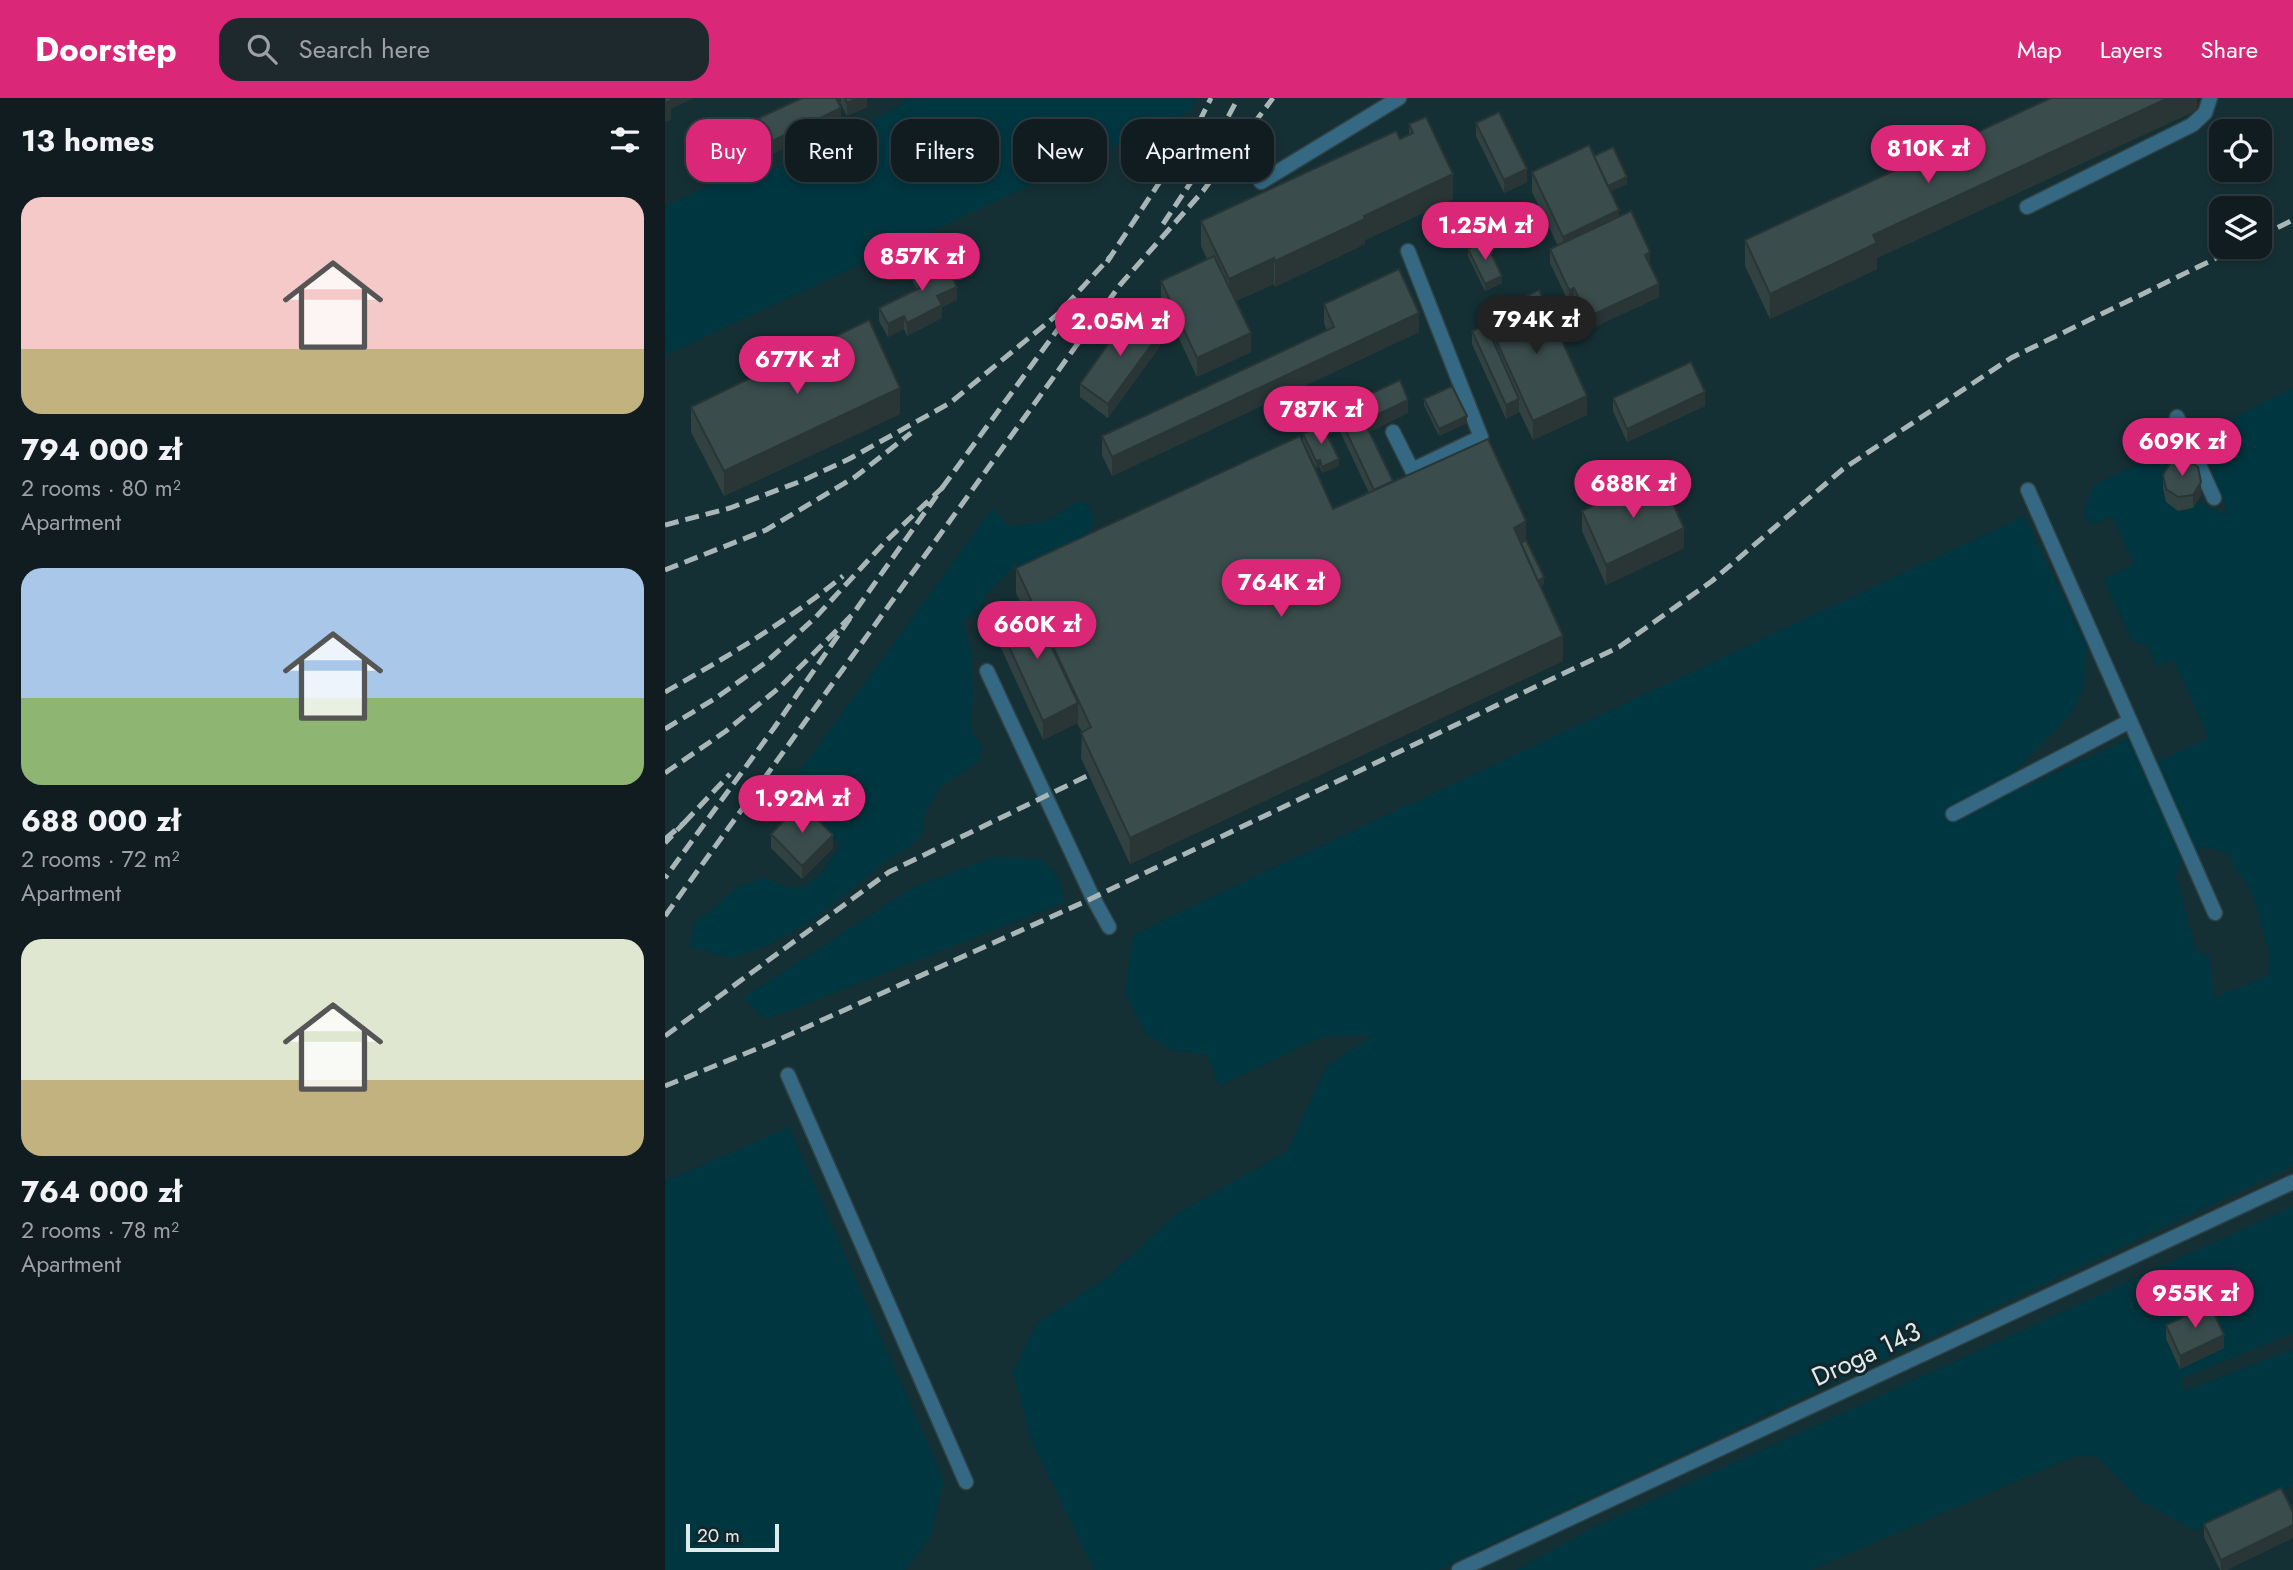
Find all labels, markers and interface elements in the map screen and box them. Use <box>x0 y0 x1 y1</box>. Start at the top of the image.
search box <box>219 18 709 81</box>
text: Doorstep <box>35 26 177 73</box>
icon: search <box>243 30 281 68</box>
text: Search here <box>299 30 430 68</box>
text: Map <box>2017 32 2062 67</box>
text: Layers <box>2100 32 2162 67</box>
text: Share <box>2200 32 2258 67</box>
text: 13 homes <box>21 119 154 162</box>
chip: Buy <box>686 119 771 182</box>
chip: Rent <box>785 119 877 182</box>
chip: Filters <box>891 119 999 182</box>
chip: New <box>1013 119 1107 182</box>
chip: Apartment <box>1121 119 1274 182</box>
map controls <box>2209 119 2272 259</box>
button: locate <box>2209 119 2272 182</box>
icon: filters <box>606 121 644 159</box>
pin: 810K zł <box>1863 126 1993 185</box>
text: 810K zł <box>1887 131 1969 165</box>
button: layers <box>2209 196 2272 259</box>
pin: 1.25M zł <box>1413 202 1557 262</box>
text: 1.25M zł <box>1438 208 1532 242</box>
pin: 857K zł <box>857 234 987 293</box>
text: 857K zł <box>880 239 964 273</box>
icon: home <box>270 242 396 368</box>
pin: 794K zł <box>1471 296 1601 356</box>
pin: 2.05M zł <box>1048 299 1192 358</box>
text: 794K zł <box>1493 302 1579 336</box>
text: 2.05M zł <box>1071 304 1169 338</box>
pin: 677K zł <box>732 336 862 396</box>
text: 677K zł <box>755 342 839 376</box>
pin: 787K zł <box>1256 386 1386 446</box>
text: 787K zł <box>1279 392 1363 426</box>
pin: 609K zł <box>2117 418 2247 478</box>
text: 609K zł <box>2138 424 2226 458</box>
text: 794 000 zł <box>21 428 181 471</box>
pin: 688K zł <box>1568 460 1698 520</box>
text: 688K zł <box>1590 466 1676 500</box>
text: 2 rooms · 80 m² <box>21 471 181 505</box>
text: Apartment <box>21 505 121 539</box>
pin: 764K zł <box>1216 560 1346 619</box>
text: 764K zł <box>1238 565 1324 599</box>
pin: 660K zł <box>972 602 1102 661</box>
text: 660K zł <box>993 607 1081 641</box>
icon: home <box>270 613 396 739</box>
pin: 1.92M zł <box>730 776 874 835</box>
text: 1.92M zł <box>754 781 850 815</box>
text: 688 000 zł <box>21 799 180 842</box>
text: 2 rooms · 72 m² <box>21 842 180 876</box>
text: Apartment <box>21 876 121 910</box>
icon: home <box>270 984 396 1110</box>
text: 764 000 zł <box>21 1170 181 1213</box>
text: 2 rooms · 78 m² <box>21 1213 179 1247</box>
text: Apartment <box>21 1247 121 1281</box>
pin: 955K zł <box>2130 1270 2260 1330</box>
text: 955K zł <box>2152 1276 2238 1310</box>
street label: Droga 143 <box>1805 1312 1927 1396</box>
scale bar <box>686 1521 779 1553</box>
text: 20 m <box>697 1522 740 1549</box>

